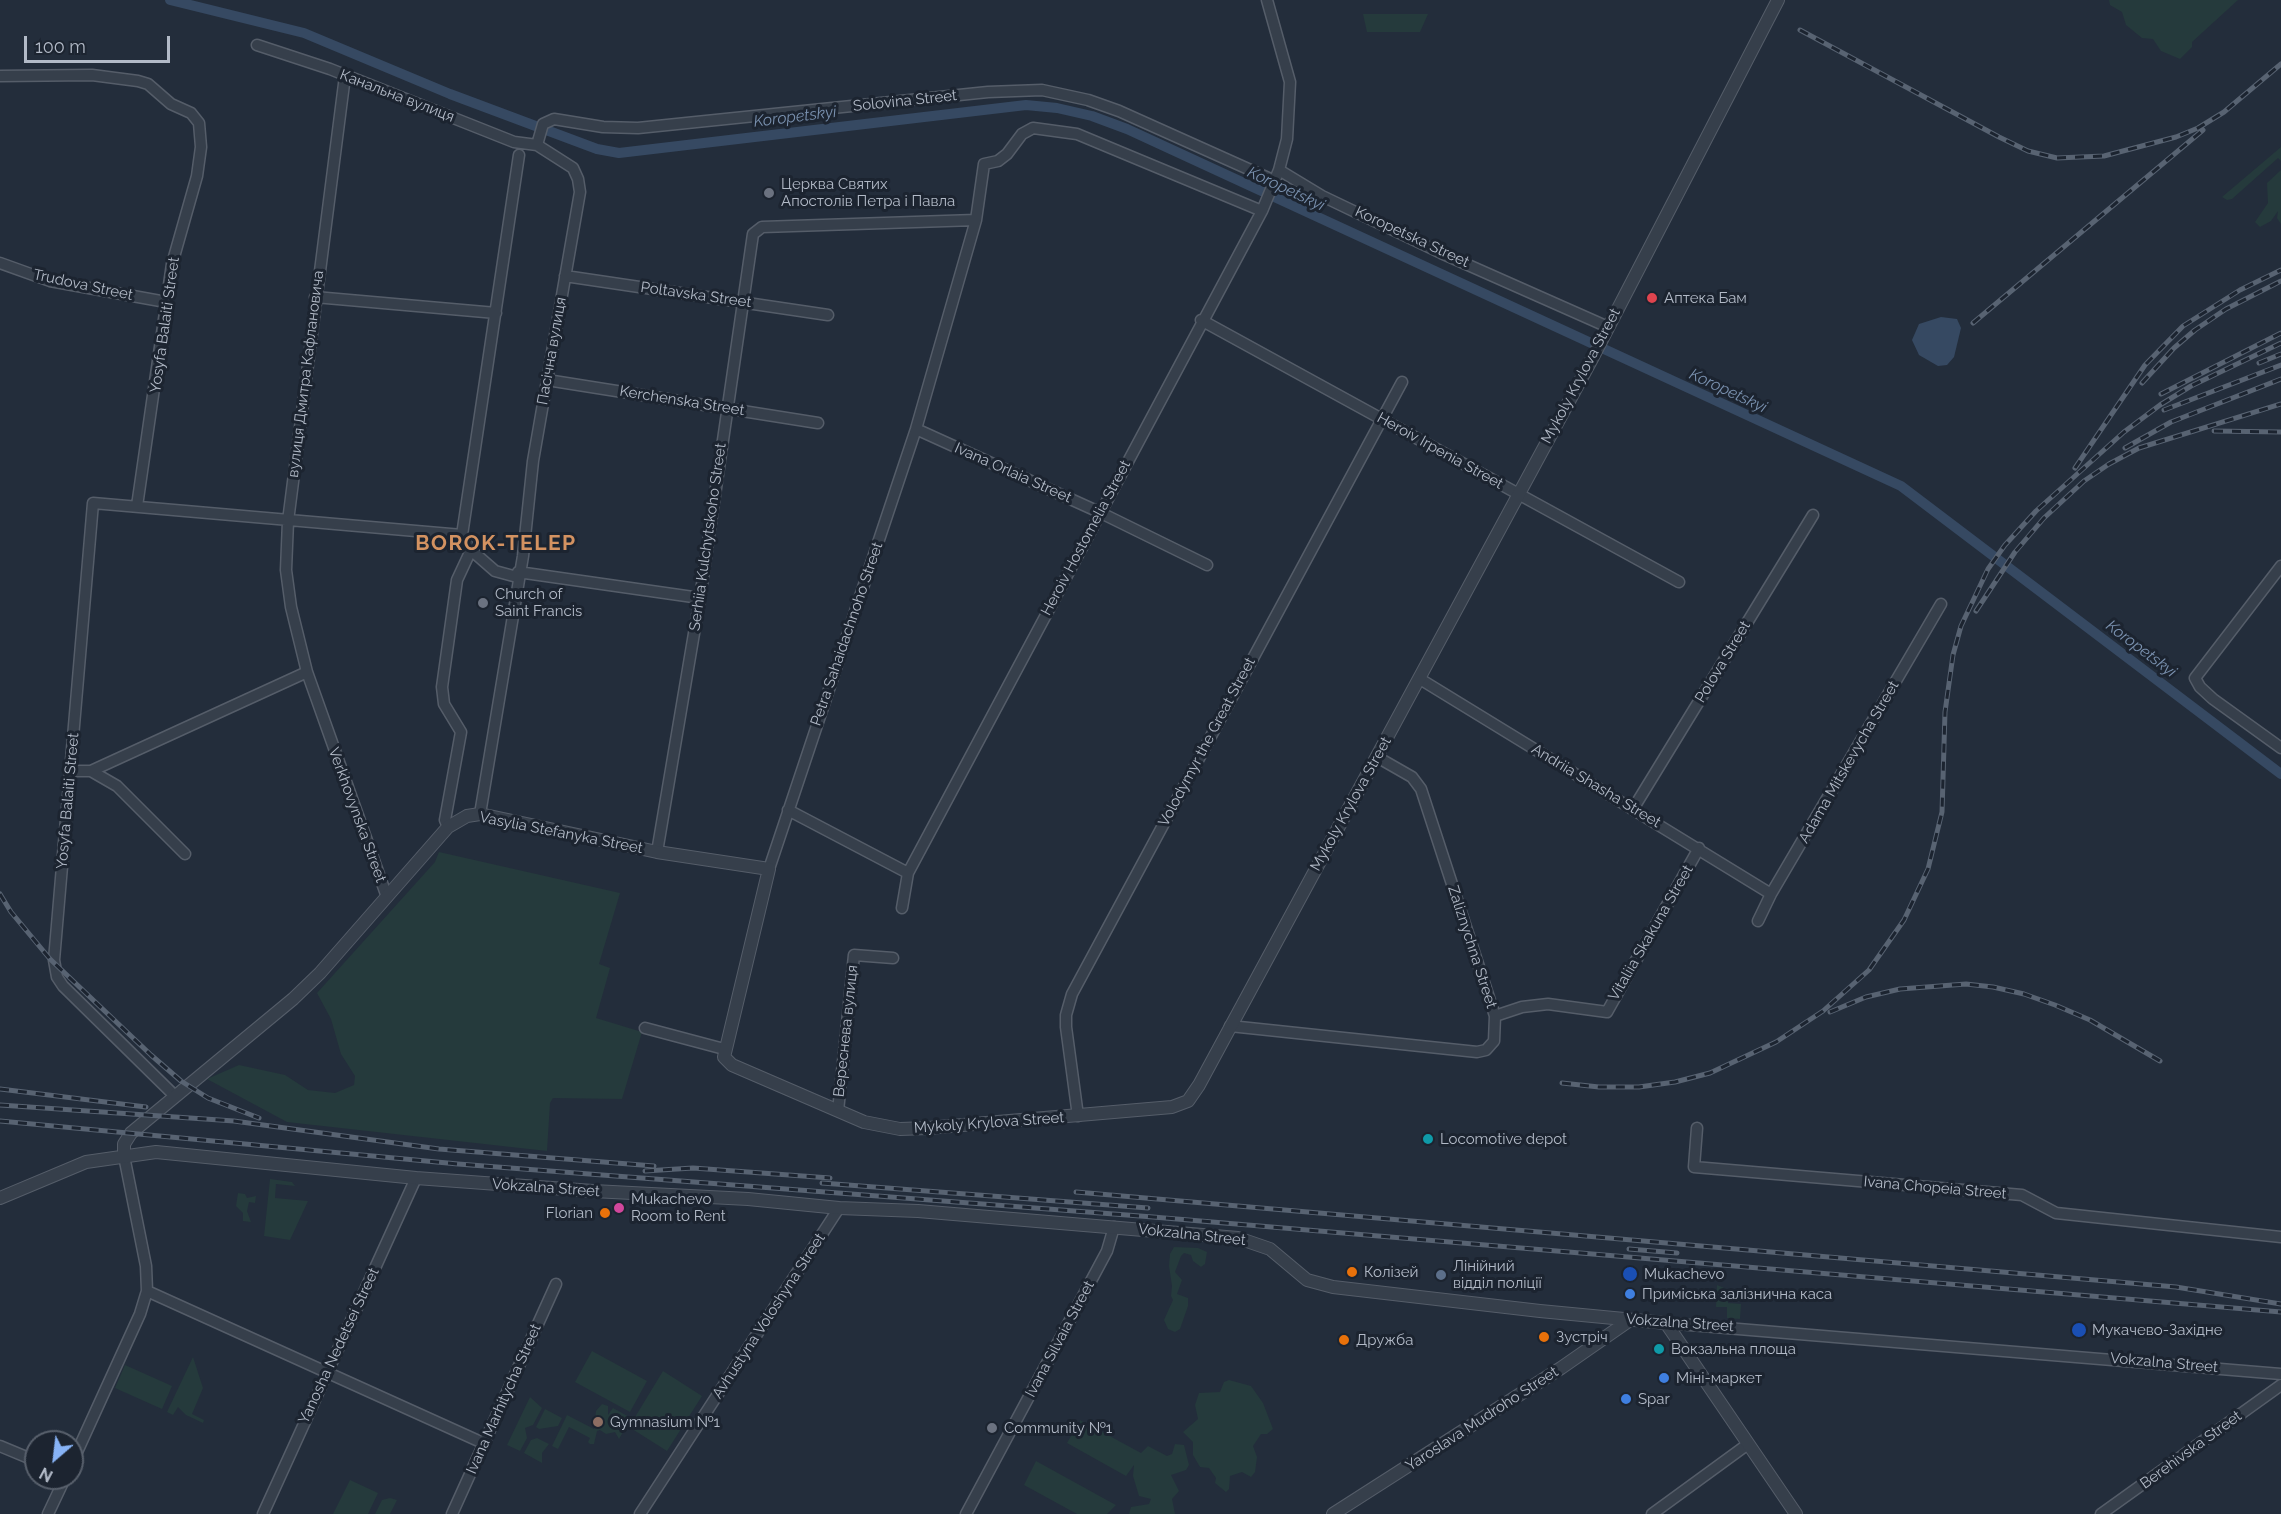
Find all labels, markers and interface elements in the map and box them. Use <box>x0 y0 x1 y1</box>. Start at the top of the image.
scale bar <box>27 24 172 62</box>
text: 100 m <box>35 36 86 57</box>
street label: Канальна вулиця <box>337 66 457 126</box>
street label: Solovina Street <box>852 87 958 115</box>
water label: Koropetskyi <box>753 102 837 132</box>
water label: Koropetskyi <box>1244 163 1328 215</box>
place label: Церква Святих Апостолів Петра і Павла <box>781 175 955 210</box>
marker: Церква Святих Апостолів Петра і Павла <box>762 186 776 200</box>
street label: Koropetska Street <box>1352 203 1472 271</box>
street label: Yosyfa Balaiti Street <box>147 256 183 394</box>
street label: Trudova Street <box>32 266 134 304</box>
street label: вулиця Дмитра Кафлановича <box>284 270 328 478</box>
street label: Poltavska Street <box>639 278 753 312</box>
place label: Аптека Бам <box>1664 289 1747 307</box>
marker: Аптека Бам <box>1645 291 1659 305</box>
street label: Пасічна вулиця <box>534 296 570 406</box>
street label: Mykoly Krylova Street <box>1538 305 1624 447</box>
water label: Koropetskyi <box>1686 365 1770 417</box>
street label: Kerchenska Street <box>618 382 746 420</box>
street label: Heroiv Irpenia Street <box>1374 409 1506 493</box>
street label: Ivana Orlaia Street <box>952 439 1074 507</box>
street label: Serhiia Kulchytskoho Street <box>686 442 730 632</box>
street label: Heroiv Hostomelia Street <box>1037 457 1135 619</box>
district label: BOROK-TELEP <box>415 531 577 557</box>
street label: Petra Sahaidachnoho Street <box>807 540 887 728</box>
place label: Church of Saint Francis <box>495 585 582 620</box>
marker: Church of Saint Francis <box>476 596 490 610</box>
water label: Koropetskyi <box>2102 616 2180 682</box>
street label: Polova Street <box>1692 618 1754 706</box>
street label: Volodymyr the Great Street <box>1155 654 1259 830</box>
street label: Adama Mitskevycha Street <box>1795 678 1903 846</box>
street label: Yosyfa Balaiti Street <box>53 732 83 870</box>
street label: Mykoly Krylova Street <box>1307 734 1395 874</box>
street label: Andriia Shasha Street <box>1528 740 1664 832</box>
street label: Verkhovynska Street <box>324 745 390 885</box>
street label: Vasylia Stefanyka Street <box>478 808 644 858</box>
street label: Vitaliia Skakuna Street <box>1605 862 1697 1004</box>
street label: Zaliznychna Street <box>1444 883 1500 1011</box>
street label: Вереснева вулиця <box>830 964 862 1098</box>
street label: Mykoly Krylova Street <box>913 1109 1065 1137</box>
place label: Locomotive depot <box>1440 1130 1567 1148</box>
marker: Locomotive depot <box>1421 1132 1435 1146</box>
street label: Ivana Chopeia Street <box>1863 1173 2007 1203</box>
street label: Vokzalna Street <box>491 1175 601 1201</box>
place label: Mukachevo Room to Rent <box>631 1190 726 1225</box>
marker: Mukachevo Room to Rent <box>612 1201 626 1215</box>
place label: Florian <box>546 1204 593 1222</box>
marker: Florian <box>598 1206 612 1220</box>
street label: Vokzalna Street <box>1137 1220 1247 1250</box>
street label: Avhustyna Voloshyna Street <box>709 1230 829 1402</box>
place label: Лінійний відділ поліції <box>1453 1257 1542 1292</box>
place label: Колізей <box>1364 1263 1418 1281</box>
street label: Yanosha Nedetsei Street <box>295 1265 383 1427</box>
marker: Колізей <box>1345 1265 1359 1279</box>
marker: Mukachevo <box>1621 1265 1639 1283</box>
place label: Mukachevo <box>1644 1265 1724 1283</box>
marker: Лінійний відділ поліції <box>1434 1268 1448 1282</box>
street label: Ivana Silvaia Street <box>1022 1278 1098 1400</box>
place label: Приміська залізнична каса <box>1642 1285 1832 1303</box>
marker: Приміська залізнична каса <box>1623 1287 1637 1301</box>
street label: Vokzalna Street <box>1625 1310 1735 1336</box>
street label: Ivana Marhitycha Street <box>463 1321 545 1477</box>
marker: Мукачево-Західне <box>2070 1321 2088 1339</box>
place label: Мукачево-Західне <box>2092 1321 2222 1339</box>
place label: Зустріч <box>1556 1328 1608 1346</box>
marker: Зустріч <box>1537 1330 1551 1344</box>
place label: Дружба <box>1356 1331 1413 1349</box>
marker: Дружба <box>1337 1333 1351 1347</box>
place label: Вокзальна площа <box>1671 1340 1796 1358</box>
marker: Вокзальна площа <box>1652 1342 1666 1356</box>
street label: Vokzalna Street <box>2109 1349 2219 1377</box>
street label: Yaroslava Mudroho Street <box>1402 1363 1562 1475</box>
place label: Міні-маркет <box>1676 1369 1762 1387</box>
marker: Міні-маркет <box>1657 1371 1671 1385</box>
place label: Spar <box>1638 1390 1670 1408</box>
marker: Spar <box>1619 1392 1633 1406</box>
street label: Berehivska Street <box>2137 1407 2245 1493</box>
place label: Gymnasium №1 <box>610 1413 720 1431</box>
marker: Gymnasium №1 <box>591 1415 605 1429</box>
place label: Community №1 <box>1004 1419 1112 1437</box>
marker: Community №1 <box>985 1421 999 1435</box>
north arrow <box>24 1430 84 1490</box>
text: N <box>36 1463 56 1486</box>

